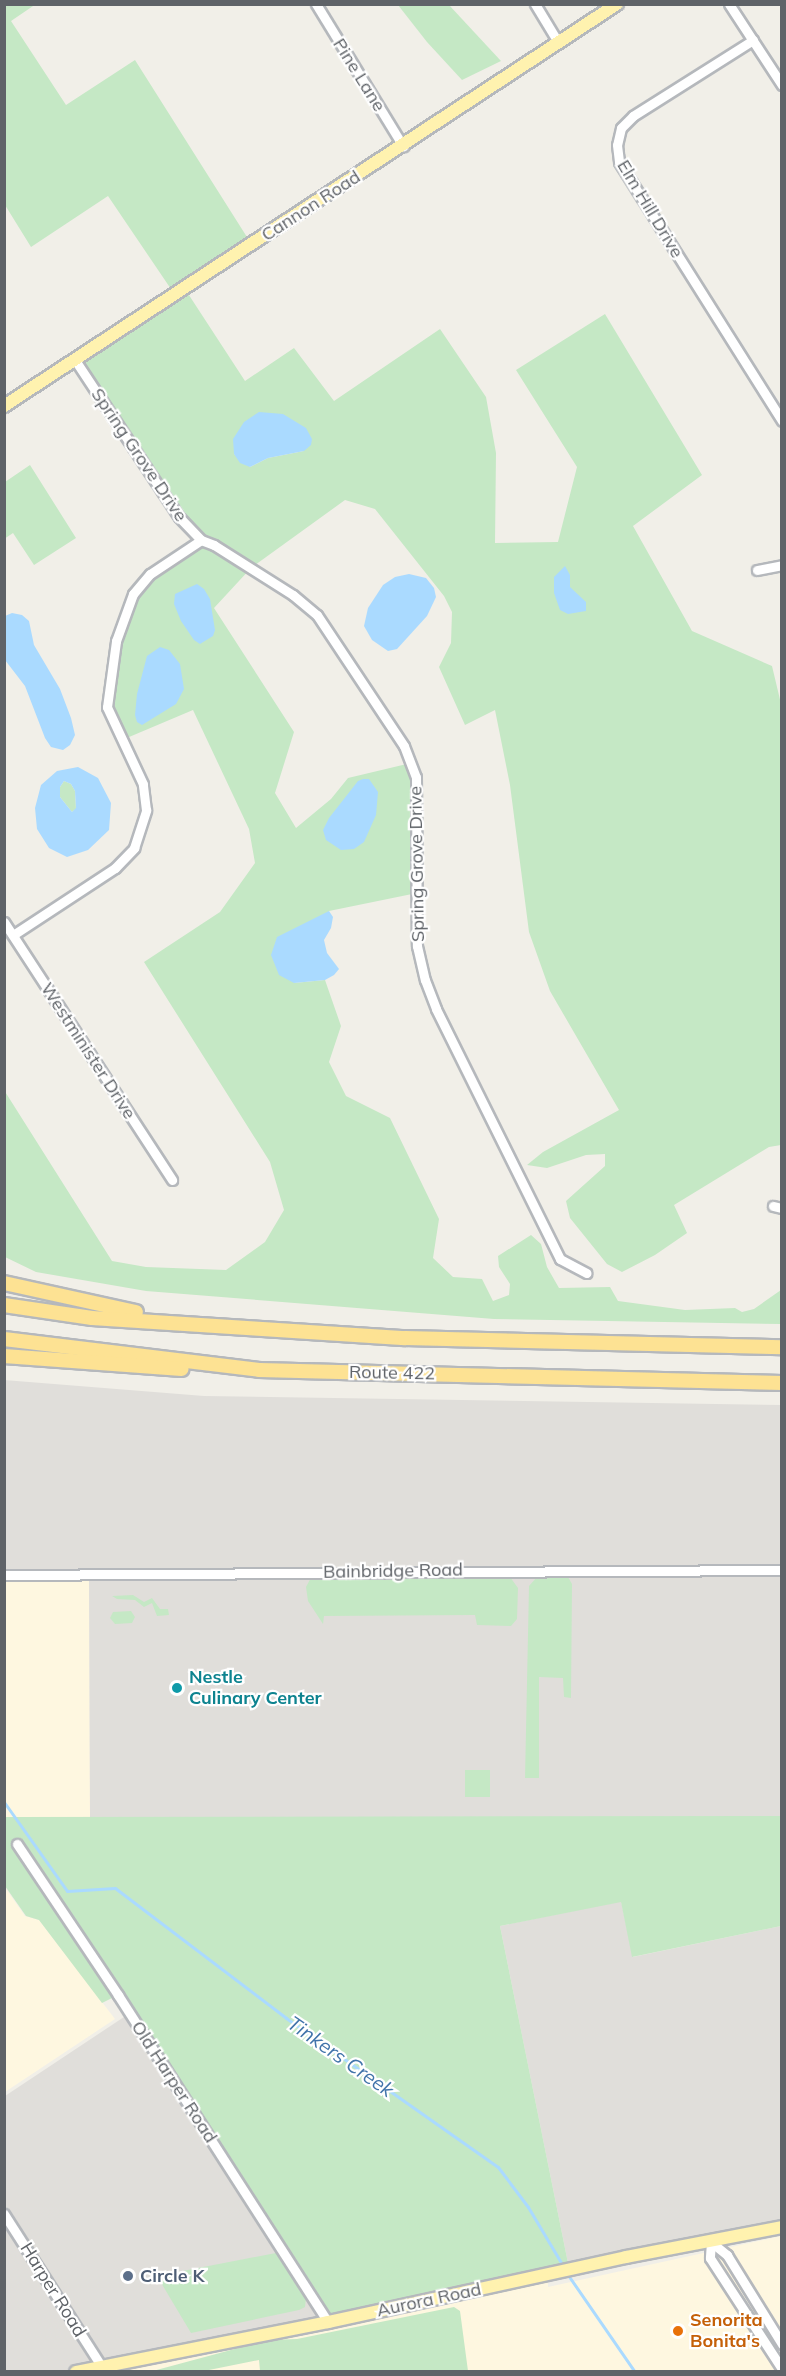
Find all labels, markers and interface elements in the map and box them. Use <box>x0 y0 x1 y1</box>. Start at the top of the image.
street label: Pine Lane <box>328 35 390 115</box>
street label: Elm Hill Drive <box>612 156 688 262</box>
street label: Cannon Road <box>257 166 365 246</box>
street label: Spring Grove Drive <box>86 384 192 526</box>
street label: Spring Grove Drive <box>405 786 429 942</box>
street label: Westminister Drive <box>36 979 140 1123</box>
street label: Route 422 <box>349 1361 435 1385</box>
street label: Bainbridge Road <box>323 1559 463 1583</box>
place label: Nestle Culinary Center <box>189 1667 322 1710</box>
marker: Nestle Culinary Center <box>170 1681 184 1695</box>
water label: Tinkers Creek <box>283 2010 399 2102</box>
street label: Old Harper Road <box>127 2017 221 2147</box>
street label: Harper Road <box>15 2239 91 2341</box>
place label: Circle K <box>140 2265 205 2287</box>
marker: Circle K <box>121 2269 135 2283</box>
street label: Aurora Road <box>375 2278 483 2322</box>
place label: Senorita Bonita's <box>690 2310 763 2352</box>
marker: Senorita Bonita's <box>671 2324 685 2338</box>

